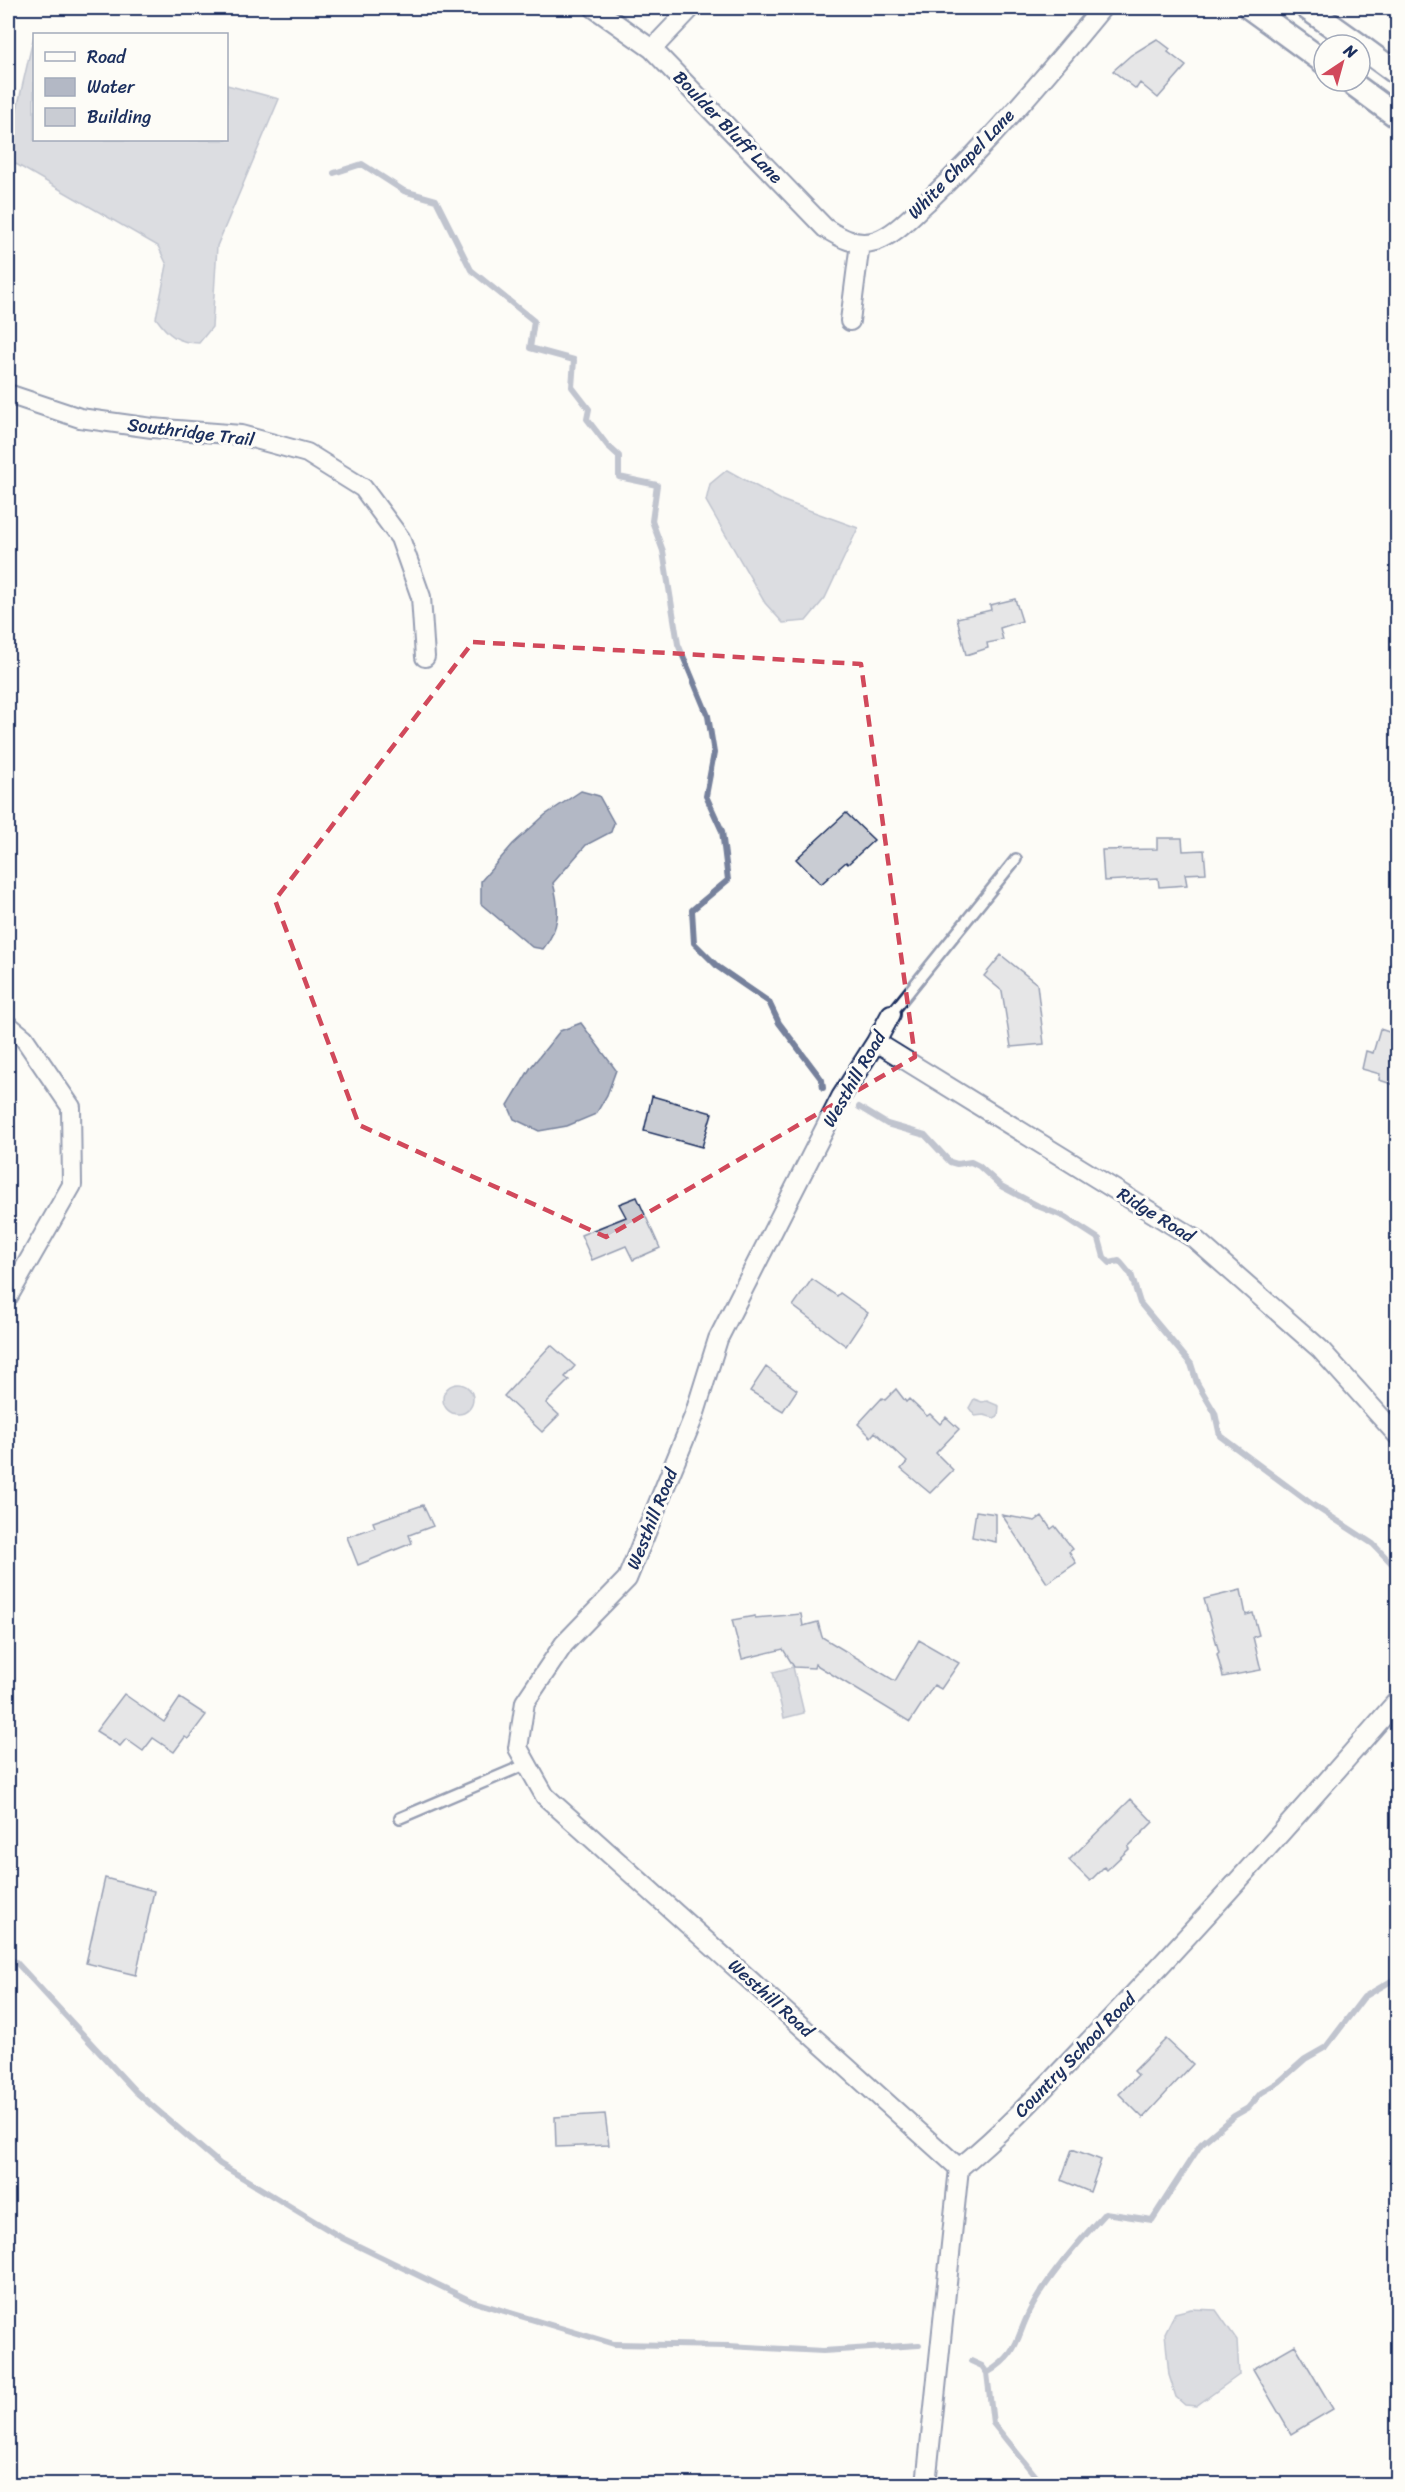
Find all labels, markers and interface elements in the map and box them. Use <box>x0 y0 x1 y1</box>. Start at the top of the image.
legend <box>33 33 228 141</box>
north arrow <box>1312 33 1372 93</box>
text: N <box>1337 36 1364 67</box>
text: Road <box>87 41 127 73</box>
street label: Boulder Bluff Lane <box>665 63 791 192</box>
text: Water <box>87 71 136 103</box>
text: Building <box>87 101 151 133</box>
street label: White Chapel Lane <box>899 101 1023 227</box>
street label: Southridge Trail <box>126 408 257 456</box>
street label: Westhill Road <box>813 1023 895 1133</box>
street label: Ridge Road <box>1111 1178 1203 1252</box>
street label: Westhill Road <box>617 1462 687 1575</box>
street label: Westhill Road <box>721 1950 823 2047</box>
street label: Country School Road <box>1006 1983 1145 2126</box>

